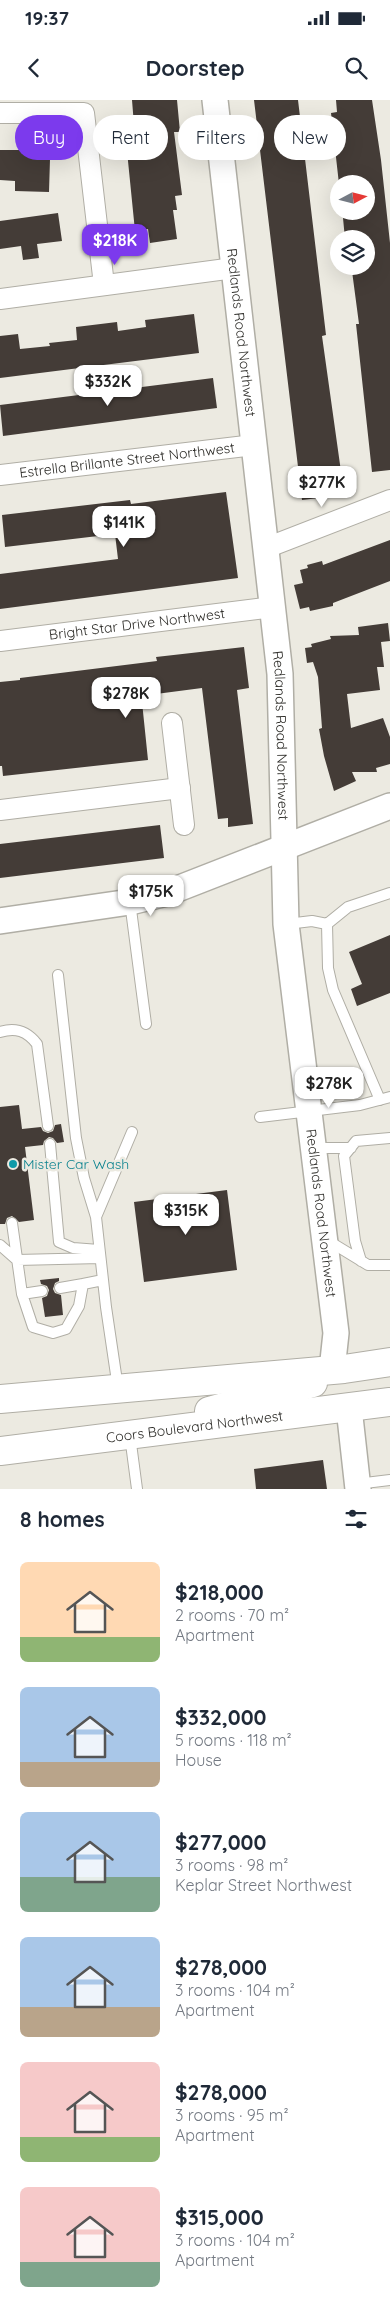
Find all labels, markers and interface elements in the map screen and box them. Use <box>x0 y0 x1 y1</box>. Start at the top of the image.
text: 19:37 <box>25 6 69 30</box>
icon: back <box>20 54 48 82</box>
text: Doorstep <box>145 54 245 82</box>
icon: search <box>342 54 370 82</box>
chip: Buy <box>15 115 83 160</box>
chip: Rent <box>93 115 168 160</box>
chip: Filters <box>178 115 264 160</box>
chip: New <box>274 115 346 160</box>
north arrow <box>330 175 375 220</box>
map controls <box>330 175 375 275</box>
pin: $218K <box>80 224 150 266</box>
text: $218K <box>93 230 137 250</box>
button: layers <box>330 230 375 275</box>
street label: Redlands Road Northwest <box>223 247 260 418</box>
pin: $332K <box>73 364 143 407</box>
text: $332K <box>85 371 131 391</box>
street label: Estrella Brillante Street Northwest <box>18 438 236 482</box>
pin: $277K <box>287 466 357 508</box>
text: $277K <box>299 472 345 492</box>
pin: $141K <box>89 506 159 548</box>
text: $141K <box>103 512 145 532</box>
street label: Bright Star Drive Northwest <box>48 604 226 644</box>
street label: Redlands Road Northwest <box>268 650 293 821</box>
pin: $278K <box>91 676 161 719</box>
text: $278K <box>103 683 149 703</box>
pin: $175K <box>116 874 186 917</box>
text: $175K <box>129 881 173 901</box>
pin: $278K <box>294 1066 364 1109</box>
text: $278K <box>306 1073 352 1093</box>
street label: Redlands Road Northwest <box>302 1128 341 1299</box>
place label: Mister Car Wash <box>23 1155 129 1173</box>
marker: Mister Car Wash <box>7 1158 19 1170</box>
pin: $315K <box>151 1194 221 1236</box>
text: $315K <box>164 1200 208 1220</box>
street label: Coors Boulevard Northwest <box>105 1406 284 1447</box>
icon: filters <box>342 1505 370 1533</box>
text: 8 homes <box>20 1506 105 1532</box>
text: $218,000 <box>175 1579 264 1605</box>
icon: home <box>60 1582 120 1642</box>
text: 2 rooms · 70 m² <box>175 1605 289 1625</box>
text: Apartment <box>175 1625 255 1645</box>
text: $332,000 <box>175 1704 267 1730</box>
icon: home <box>60 1707 120 1767</box>
text: 5 rooms · 118 m² <box>175 1730 292 1750</box>
text: House <box>175 1750 222 1770</box>
text: $277,000 <box>175 1829 266 1855</box>
icon: home <box>60 1832 120 1892</box>
text: 3 rooms · 98 m² <box>175 1855 288 1875</box>
text: Keplar Street Northwest <box>175 1875 352 1895</box>
text: $278,000 <box>175 1954 267 1980</box>
icon: home <box>60 1957 120 2017</box>
text: 3 rooms · 104 m² <box>175 1980 295 2000</box>
text: Apartment <box>175 2000 255 2020</box>
text: $278,000 <box>175 2079 267 2105</box>
icon: home <box>60 2082 120 2142</box>
text: 3 rooms · 95 m² <box>175 2105 289 2125</box>
text: Apartment <box>175 2125 255 2145</box>
text: $315,000 <box>175 2204 264 2230</box>
icon: home <box>60 2207 120 2267</box>
text: 3 rooms · 104 m² <box>175 2230 295 2250</box>
text: Apartment <box>175 2250 255 2270</box>

